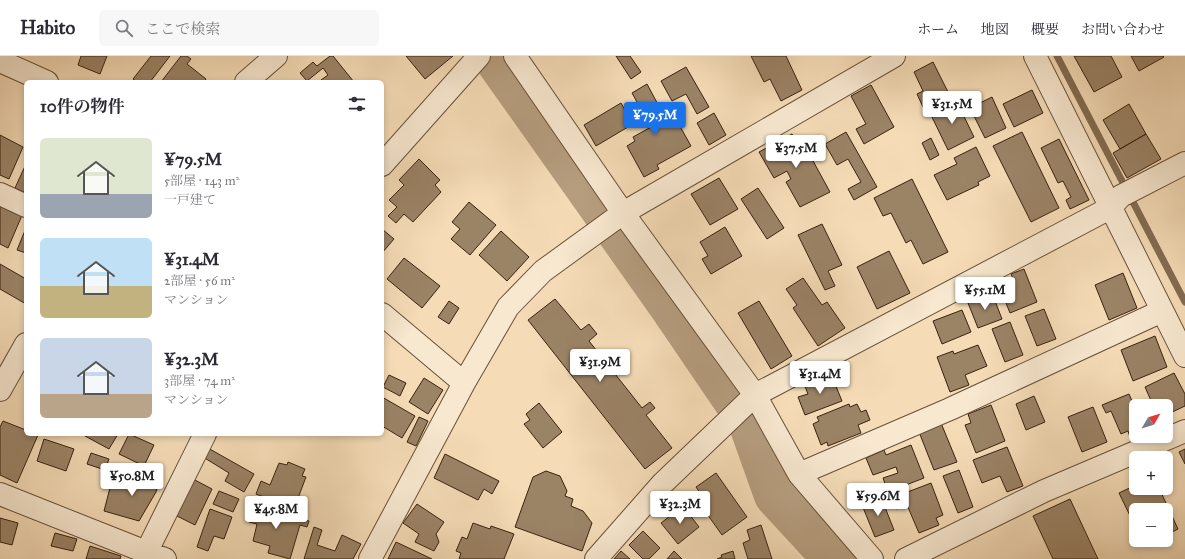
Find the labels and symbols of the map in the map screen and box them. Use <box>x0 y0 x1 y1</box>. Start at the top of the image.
pin: ¥31.5M <box>919 91 985 125</box>
pin: ¥79.5M <box>622 102 688 136</box>
pin: ¥37.5M <box>763 135 829 169</box>
pin: ¥55.1M <box>952 277 1018 311</box>
pin: ¥31.9M <box>567 349 633 383</box>
pin: ¥31.4M <box>787 361 853 395</box>
north arrow <box>1129 399 1173 443</box>
pin: ¥50.8M <box>99 463 165 497</box>
pin: ¥59.6M <box>845 483 911 517</box>
pin: ¥32.3M <box>647 491 713 525</box>
pin: ¥45.8M <box>243 496 309 530</box>

